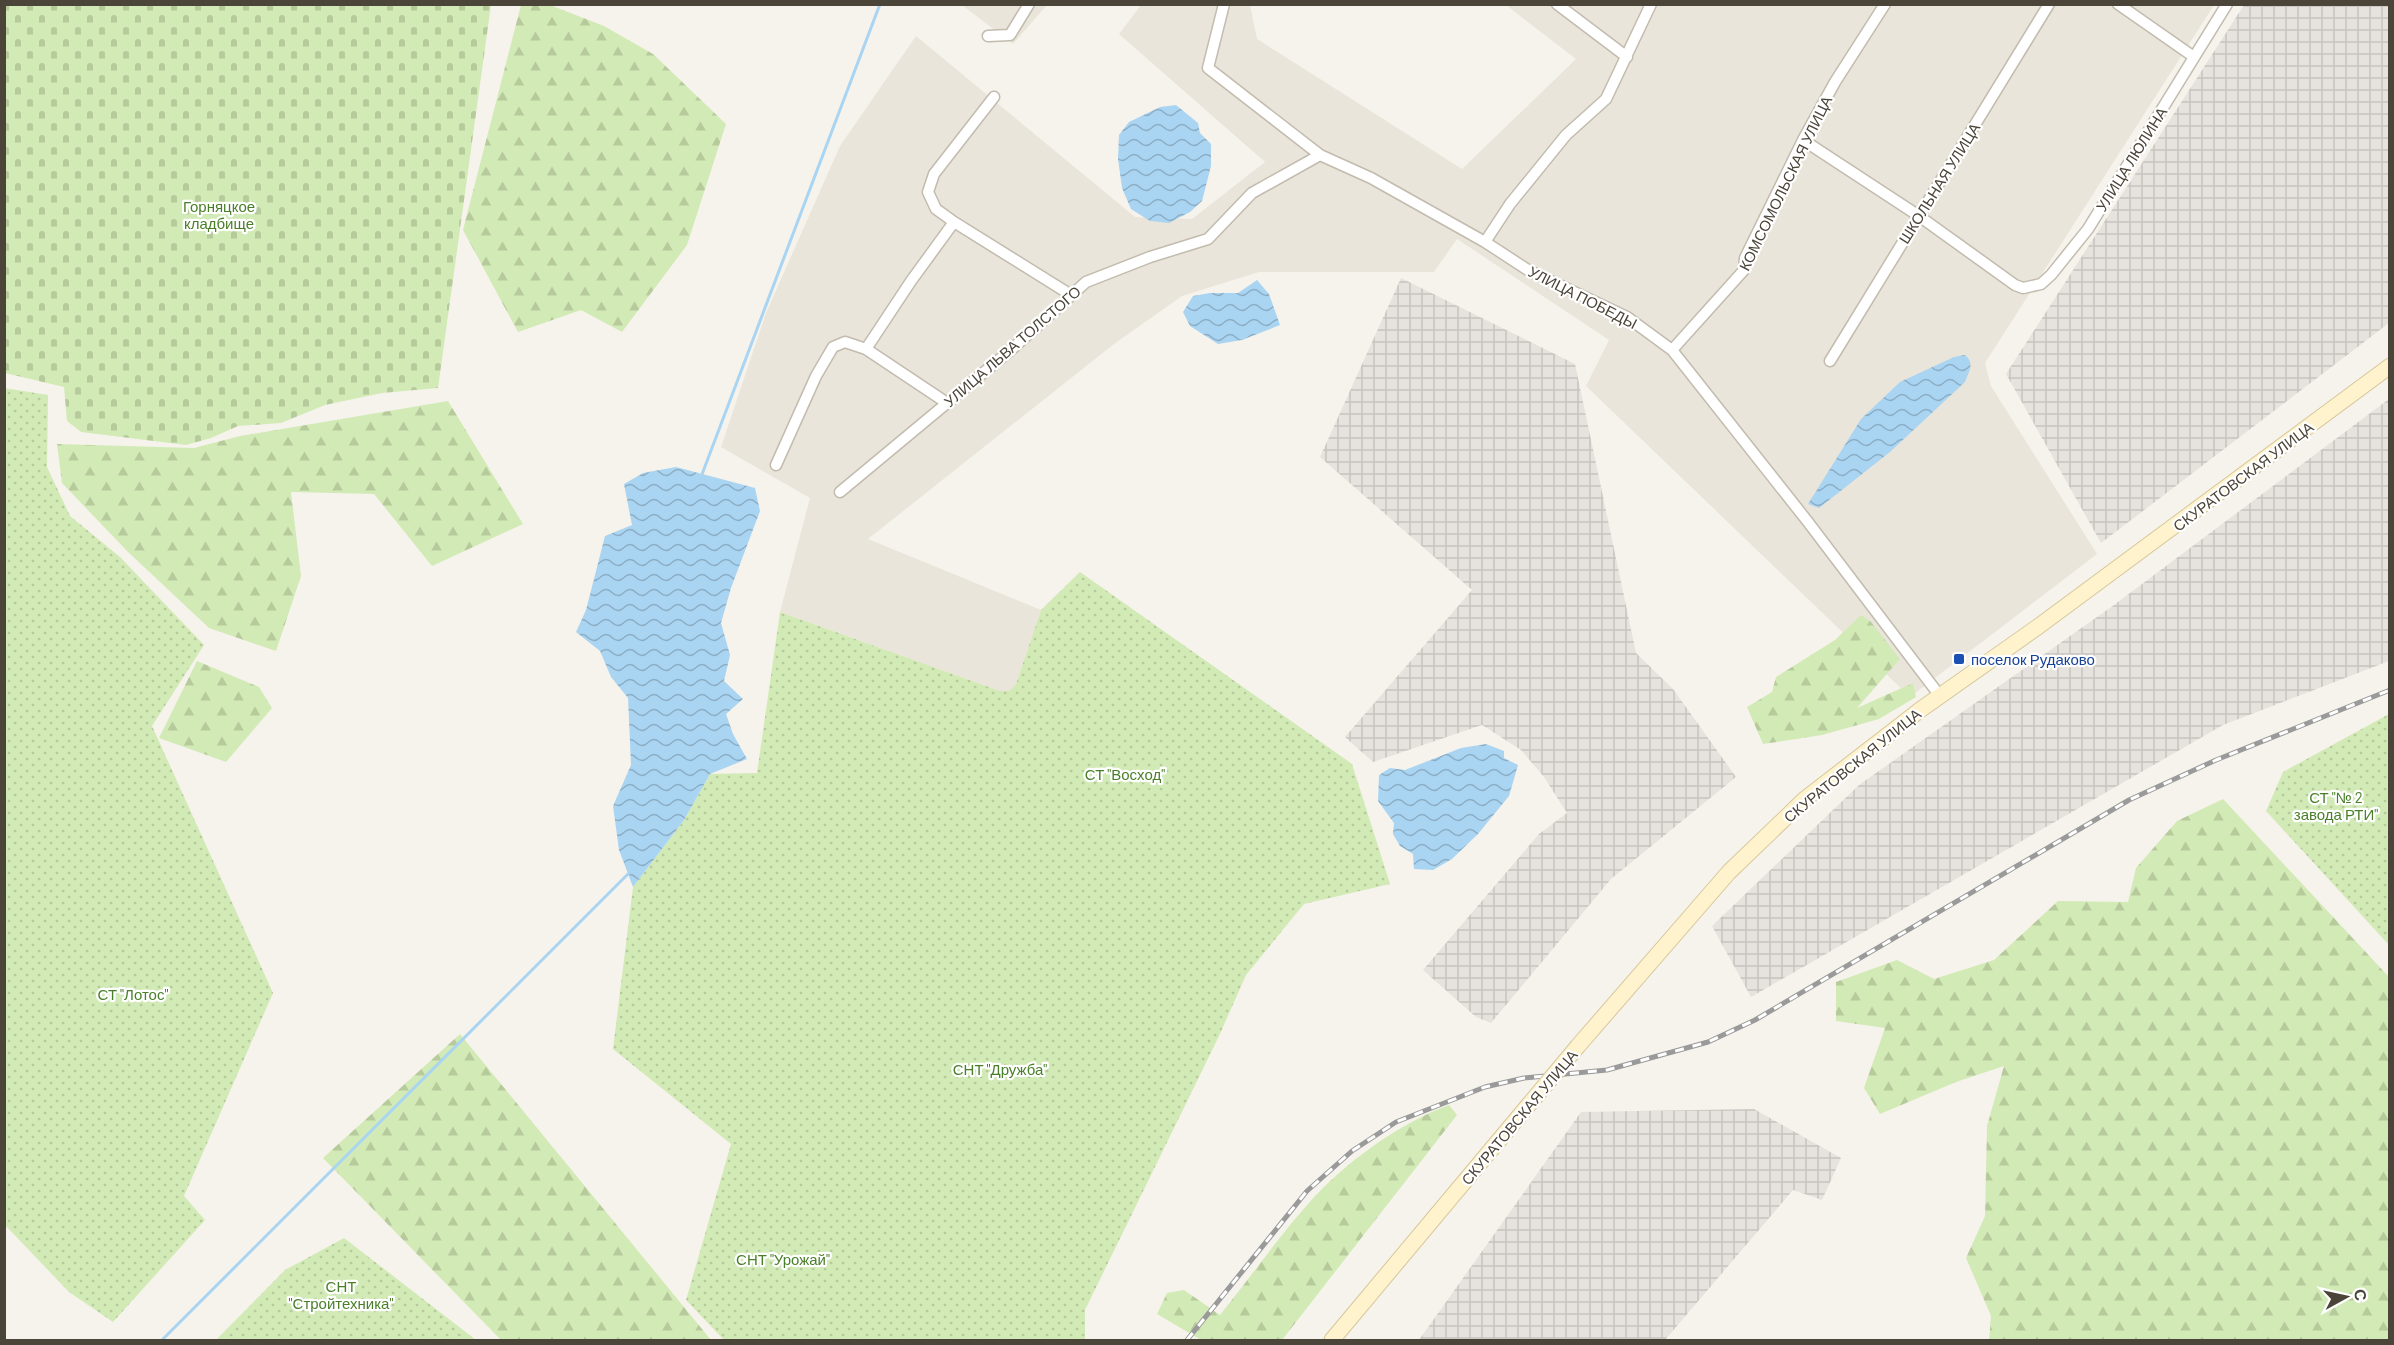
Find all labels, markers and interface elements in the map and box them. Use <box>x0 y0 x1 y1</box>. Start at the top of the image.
street label: КОМСОМОЛЬСКАЯ УЛИЦА <box>1735 93 1835 273</box>
street label: УЛИЦА ЛЮЛИНА <box>2092 104 2170 214</box>
street label: ШКОЛЬНАЯ УЛИЦА <box>1895 119 1983 247</box>
park label: Горняцкое кладбище <box>183 197 255 232</box>
street label: УЛИЦА ПОБЕДЫ <box>1526 262 1640 332</box>
street label: УЛИЦА ЛЬВА ТОЛСТОГО <box>940 282 1084 410</box>
street label: СКУРАТОВСКАЯ УЛИЦА <box>2169 417 2317 535</box>
place label: поселок Рудаково <box>1971 650 2095 668</box>
marker: поселок Рудаково <box>1952 652 1966 666</box>
street label: СКУРАТОВСКАЯ УЛИЦА <box>1780 704 1924 826</box>
park label: СТ "Восход" <box>1085 765 1165 783</box>
park label: СТ "№ 2 завода РТИ" <box>2294 788 2378 823</box>
park label: СТ "Лотос" <box>98 985 168 1003</box>
street label: СКУРАТОВСКАЯ УЛИЦА <box>1457 1046 1581 1188</box>
park label: СНТ "Дружба" <box>953 1060 1047 1078</box>
park label: СНТ "Урожай" <box>736 1250 830 1268</box>
north arrow <box>2316 1267 2376 1327</box>
park label: СНТ "Стройтехника" <box>289 1277 393 1312</box>
text: С <box>2351 1288 2372 1302</box>

